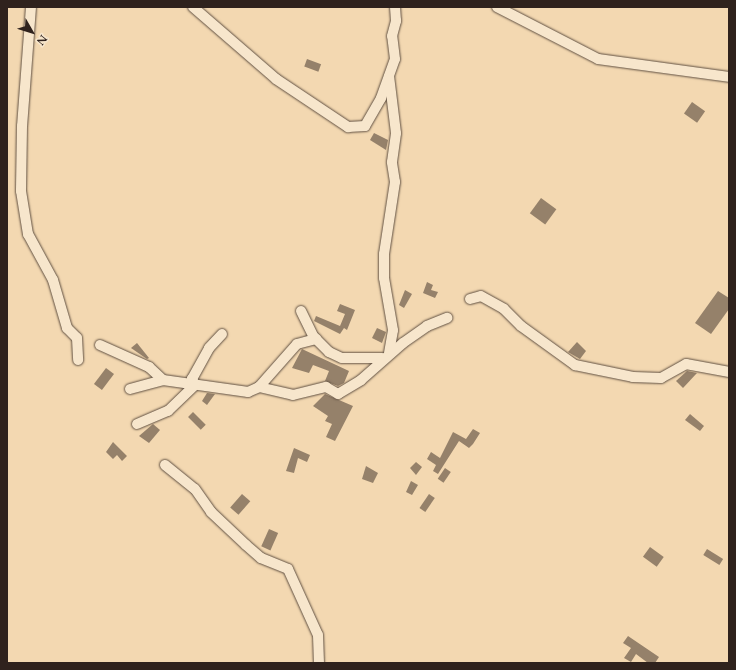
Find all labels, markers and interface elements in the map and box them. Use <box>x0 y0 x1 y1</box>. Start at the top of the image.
north arrow <box>12 12 52 52</box>
text: N <box>33 31 51 48</box>

